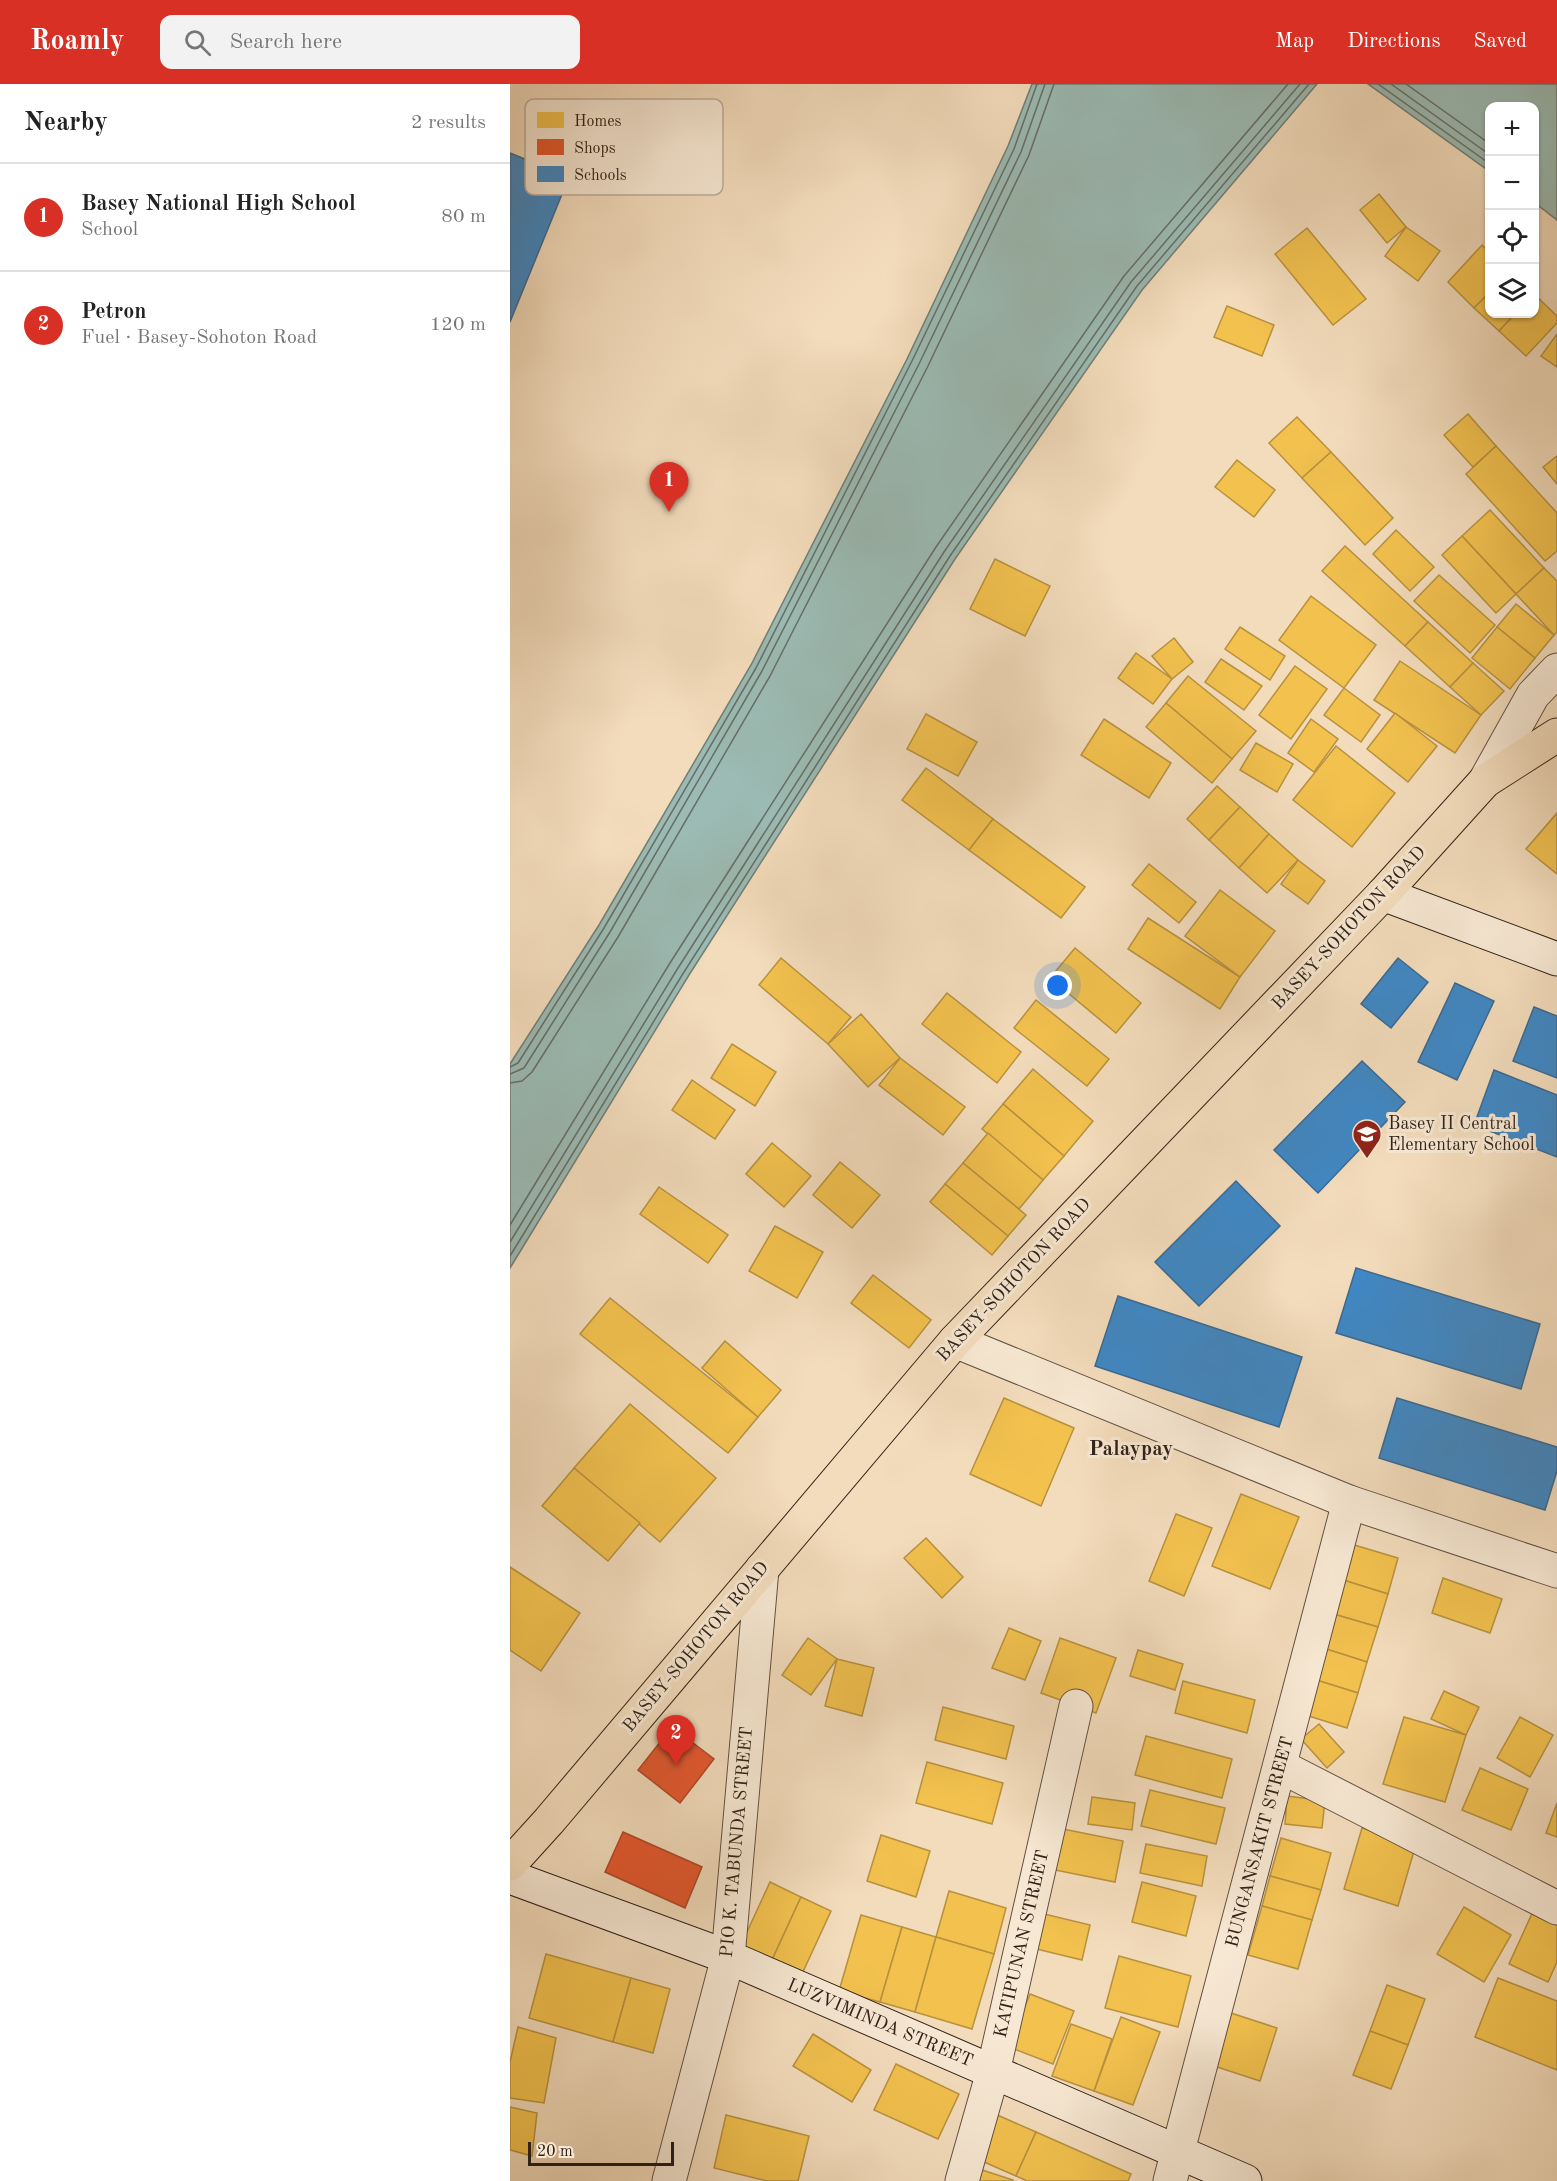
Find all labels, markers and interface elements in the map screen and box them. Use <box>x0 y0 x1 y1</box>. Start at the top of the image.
search box <box>160 15 580 69</box>
icon: search <box>181 26 214 59</box>
text: Roamly <box>30 28 124 56</box>
text: Search here <box>229 31 342 53</box>
text: Map <box>1275 31 1314 52</box>
text: Directions <box>1347 31 1441 52</box>
text: Saved <box>1474 31 1527 52</box>
legend <box>525 99 723 195</box>
map controls <box>1485 102 1539 318</box>
button: + <box>1485 102 1539 156</box>
text: Nearby <box>24 110 108 136</box>
text: 2 results <box>411 113 486 133</box>
text: Homes <box>574 114 622 130</box>
text: Shops <box>574 141 616 157</box>
button: − <box>1485 156 1539 210</box>
text: Schools <box>574 168 627 184</box>
text: Basey National High School <box>81 193 356 215</box>
text: 1 <box>38 207 49 227</box>
text: 80 m <box>441 207 486 227</box>
button: locate <box>1485 210 1539 264</box>
text: School <box>81 220 138 240</box>
button: layers <box>1485 264 1539 318</box>
text: Petron <box>81 301 147 323</box>
text: 2 <box>38 315 49 335</box>
text: 120 m <box>430 315 486 335</box>
text: Fuel · Basey-Sohoton Road <box>81 328 317 348</box>
pin: 1 <box>650 462 688 512</box>
street label: BASEY-SOHOTON ROAD <box>1269 843 1429 1013</box>
your location <box>1043 971 1072 1000</box>
place label: Basey II Central Elementary School <box>1388 1115 1535 1154</box>
school or university icon: Basey II Central Elementary School <box>1351 1118 1383 1160</box>
street label: BASEY-SOHOTON ROAD <box>934 1195 1094 1365</box>
district label: Palaypay <box>1089 1439 1173 1460</box>
street label: BASEY-SOHOTON ROAD <box>620 1559 772 1735</box>
pin: 2 <box>656 1716 696 1765</box>
street label: PIO K. TABUNDA STREET <box>718 1726 756 1958</box>
street label: BUNGANSAKIT STREET <box>1223 1735 1297 1949</box>
street label: KATIPUNAN STREET <box>992 1848 1052 2040</box>
street label: LUZVIMINDA STREET <box>784 1976 976 2070</box>
scale bar <box>528 2139 674 2166</box>
text: 20 m <box>537 2144 573 2160</box>

